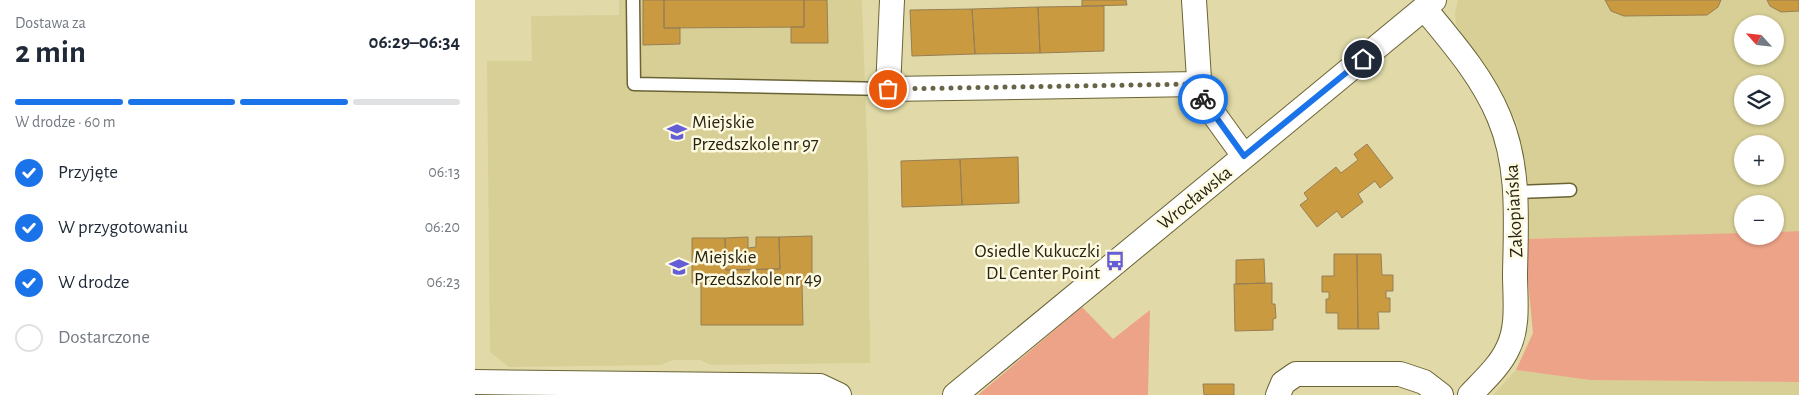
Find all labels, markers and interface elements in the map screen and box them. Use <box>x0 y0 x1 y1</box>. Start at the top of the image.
text: Dostawa za <box>15 15 86 31</box>
north arrow <box>1734 15 1784 65</box>
map controls <box>1734 15 1784 245</box>
text: 06:29–06:34 <box>369 33 460 52</box>
text: 2 min <box>15 36 86 68</box>
pin <box>1342 38 1384 80</box>
icon: home <box>1349 45 1377 73</box>
pin <box>867 68 909 110</box>
courier <box>1178 74 1228 124</box>
icon: bag <box>874 75 902 103</box>
button: layers <box>1734 75 1784 125</box>
icon: bike <box>1189 85 1217 113</box>
place label: Miejskie Przedszkole nr 97 <box>692 113 819 154</box>
text: W drodze · 60 m <box>15 114 116 130</box>
school or university icon: Miejskie Przedszkole nr 97 <box>666 121 688 143</box>
button: + <box>1734 135 1784 185</box>
icon: check <box>15 159 43 187</box>
text: Przyjęte <box>58 163 118 182</box>
street label: Wrocławska <box>1154 163 1236 234</box>
text: 06:13 <box>428 164 460 180</box>
street label: Zakopiańska <box>1503 164 1526 258</box>
button: − <box>1734 195 1784 245</box>
icon: check <box>15 214 43 242</box>
text: W przygotowaniu <box>58 218 188 237</box>
text: 06:20 <box>425 219 460 235</box>
place label: Osiedle Kukuczki DL Center Point <box>975 242 1100 283</box>
place label: Miejskie Przedszkole nr 49 <box>694 248 822 289</box>
bus stop icon: Osiedle Kukuczki DL Center Point <box>1104 250 1126 272</box>
school or university icon: Miejskie Przedszkole nr 49 <box>668 256 690 278</box>
icon: check <box>15 269 43 297</box>
text: W drodze <box>58 273 130 292</box>
text: 06:23 <box>426 274 460 290</box>
text: Dostarczone <box>58 328 150 347</box>

